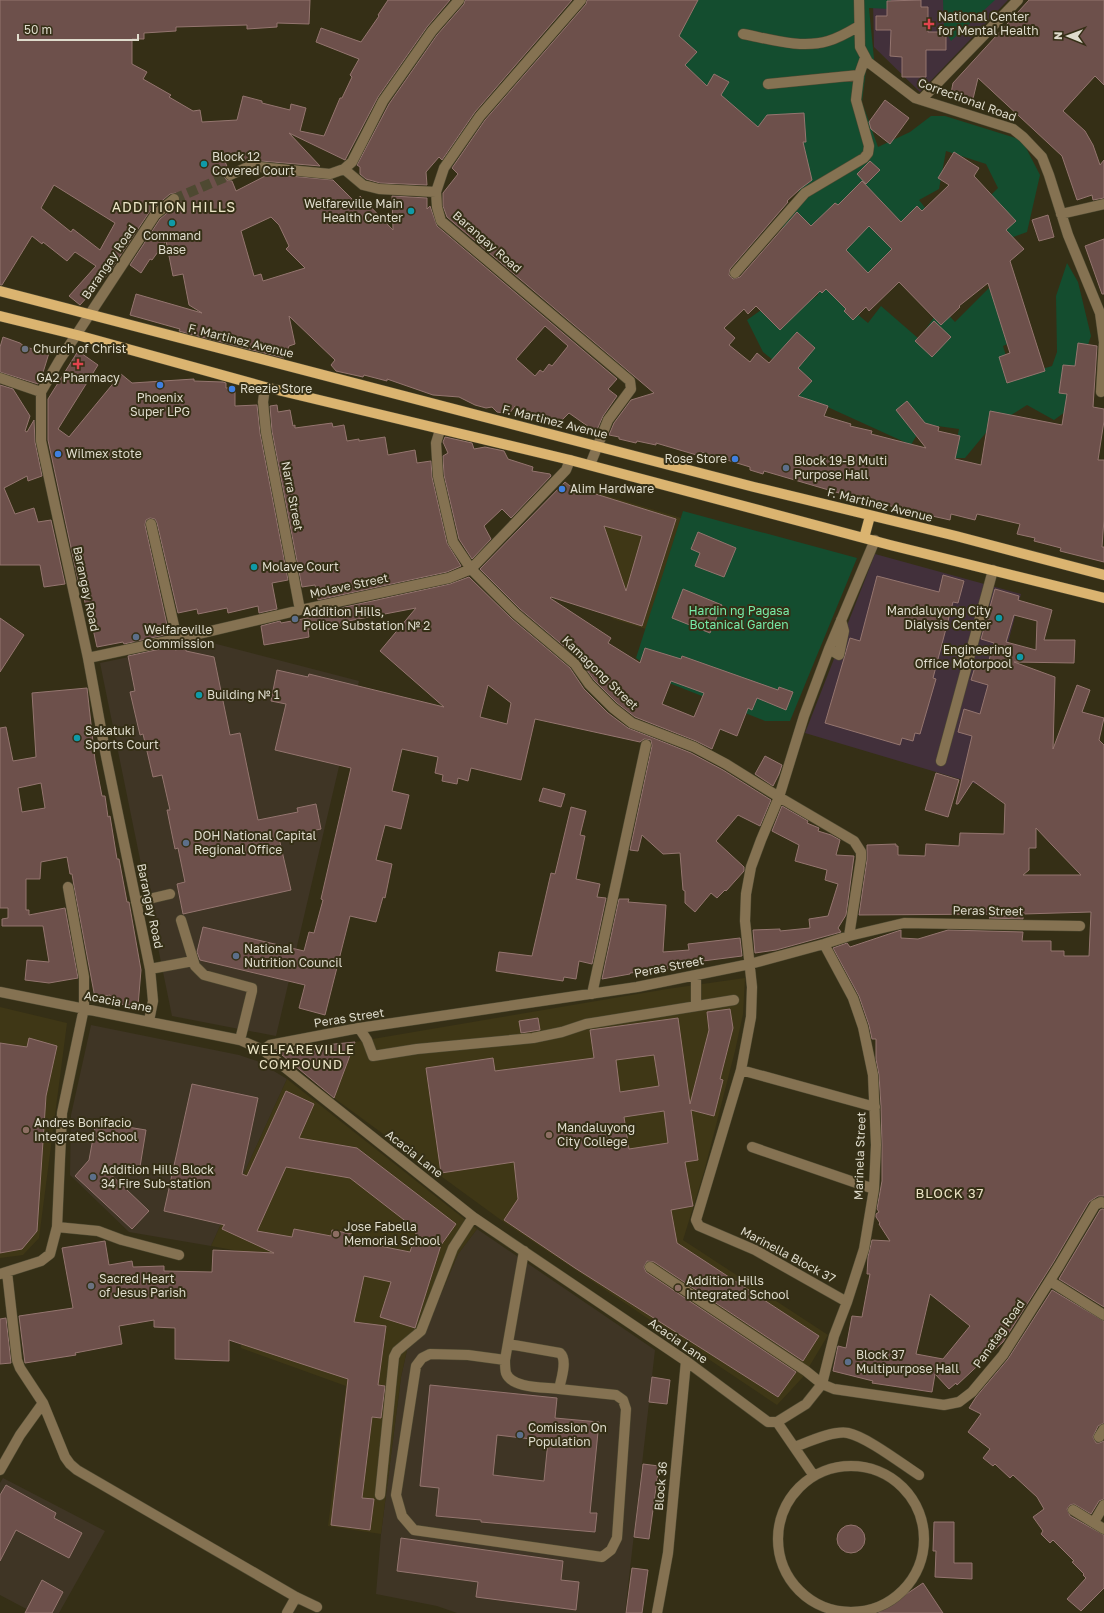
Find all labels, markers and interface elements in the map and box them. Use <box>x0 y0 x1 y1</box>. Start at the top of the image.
place label: National Center for Mental Health <box>938 9 1039 38</box>
scale bar <box>18 16 138 42</box>
north arrow <box>1048 16 1088 56</box>
marker: National Center for Mental Health <box>923 18 935 30</box>
text: 50 m <box>24 22 52 37</box>
text: N <box>1051 32 1064 40</box>
street label: Correctional Road <box>916 75 1018 124</box>
place label: Block 12 Covered Court <box>212 149 295 178</box>
marker: Block 12 Covered Court <box>199 159 209 169</box>
place label: Welfareville Main Health Center <box>304 196 403 225</box>
district label: ADDITION HILLS <box>112 198 236 215</box>
marker: Welfareville Main Health Center <box>406 206 416 216</box>
street label: Barangay Road <box>450 208 525 276</box>
marker: Command Base <box>167 218 177 228</box>
street label: Barangay Road <box>78 222 139 302</box>
place label: Command Base <box>143 228 201 257</box>
street label: F. Martinez Avenue <box>187 320 295 361</box>
place label: Church of Christ <box>33 341 127 356</box>
marker: Church of Christ <box>20 344 30 354</box>
marker: GA2 Pharmacy <box>73 359 83 369</box>
place label: GA2 Pharmacy <box>36 370 120 385</box>
marker: Phoenix Super LPG <box>155 380 165 390</box>
place label: Reezie Store <box>240 381 312 396</box>
marker: Reezie Store <box>227 384 237 394</box>
place label: Phoenix Super LPG <box>130 390 190 419</box>
street label: F. Martinez Avenue <box>501 401 609 442</box>
place label: Wilmex stote <box>66 446 142 461</box>
marker: Wilmex stote <box>53 449 63 459</box>
place label: Rose Store <box>664 451 727 466</box>
place label: Block 19-B Multi Purpose Hall <box>794 453 887 482</box>
marker: Rose Store <box>730 454 740 464</box>
street label: Narra Street <box>278 460 307 532</box>
marker: Block 19-B Multi Purpose Hall <box>781 463 791 473</box>
place label: Alim Hardware <box>570 481 654 496</box>
marker: Alim Hardware <box>557 484 567 494</box>
street label: F. Martinez Avenue <box>826 484 934 525</box>
street label: Barangay Road <box>70 545 103 633</box>
place label: Molave Court <box>262 559 339 574</box>
marker: Molave Court <box>249 562 259 572</box>
street label: Molave Street <box>308 570 390 601</box>
park label: Hardin ng Pagasa Botanical Garden <box>688 603 790 632</box>
place label: Mandaluyong City Dialysis Center <box>887 603 991 632</box>
place label: Addition Hills, Police Substation № 2 <box>303 604 430 633</box>
marker: Mandaluyong City Dialysis Center <box>994 613 1004 623</box>
marker: Addition Hills, Police Substation № 2 <box>290 614 300 624</box>
place label: Welfareville Commission <box>144 622 214 651</box>
marker: Welfareville Commission <box>131 632 141 642</box>
street label: Kamagong Street <box>559 632 642 713</box>
place label: Engineering Office Motorpool <box>915 642 1012 671</box>
marker: Engineering Office Motorpool <box>1015 652 1025 662</box>
place label: Building № 1 <box>207 687 280 702</box>
marker: Building № 1 <box>194 690 204 700</box>
place label: Sakatuki Sports Court <box>85 723 159 752</box>
marker: Sakatuki Sports Court <box>72 733 82 743</box>
place label: DOH National Capital Regional Office <box>194 828 317 857</box>
marker: DOH National Capital Regional Office <box>181 838 191 848</box>
street label: Barangay Road <box>134 862 167 950</box>
street label: Peras Street <box>952 902 1024 919</box>
place label: National Nutrition Council <box>244 941 342 970</box>
marker: National Nutrition Council <box>231 951 241 961</box>
street label: Peras Street <box>633 952 705 981</box>
street label: Acacia Lane <box>83 988 153 1015</box>
street label: Peras Street <box>313 1005 385 1030</box>
district label: WELFAREVILLE COMPOUND <box>247 1041 355 1072</box>
street label: Marinela Street <box>850 1111 869 1200</box>
place label: Andres Bonifacio Integrated School <box>34 1115 138 1144</box>
place label: Mandaluyong City College <box>557 1120 635 1149</box>
marker: Andres Bonifacio Integrated School <box>21 1125 31 1135</box>
street label: Acacia Lane <box>383 1126 446 1181</box>
marker: Mandaluyong City College <box>544 1130 554 1140</box>
place label: Addition Hills Block 34 Fire Sub-station <box>101 1162 214 1191</box>
marker: Addition Hills Block 34 Fire Sub-station <box>88 1172 98 1182</box>
district label: BLOCK 37 <box>916 1185 984 1201</box>
place label: Jose Fabella Memorial School <box>344 1219 441 1248</box>
street label: Marinella Block 37 <box>738 1223 838 1286</box>
marker: Jose Fabella Memorial School <box>331 1229 341 1239</box>
place label: Sacred Heart of Jesus Parish <box>99 1271 186 1300</box>
place label: Addition Hills Integrated School <box>686 1273 790 1302</box>
marker: Sacred Heart of Jesus Parish <box>86 1281 96 1291</box>
marker: Addition Hills Integrated School <box>673 1283 683 1293</box>
street label: Panatag Road <box>970 1297 1028 1371</box>
street label: Acacia Lane <box>646 1315 711 1367</box>
place label: Block 37 Multipurpose Hall <box>856 1347 959 1376</box>
marker: Block 37 Multipurpose Hall <box>843 1357 853 1367</box>
place label: Comission On Population <box>528 1420 607 1449</box>
marker: Comission On Population <box>515 1430 525 1440</box>
street label: Block 36 <box>651 1461 670 1511</box>

